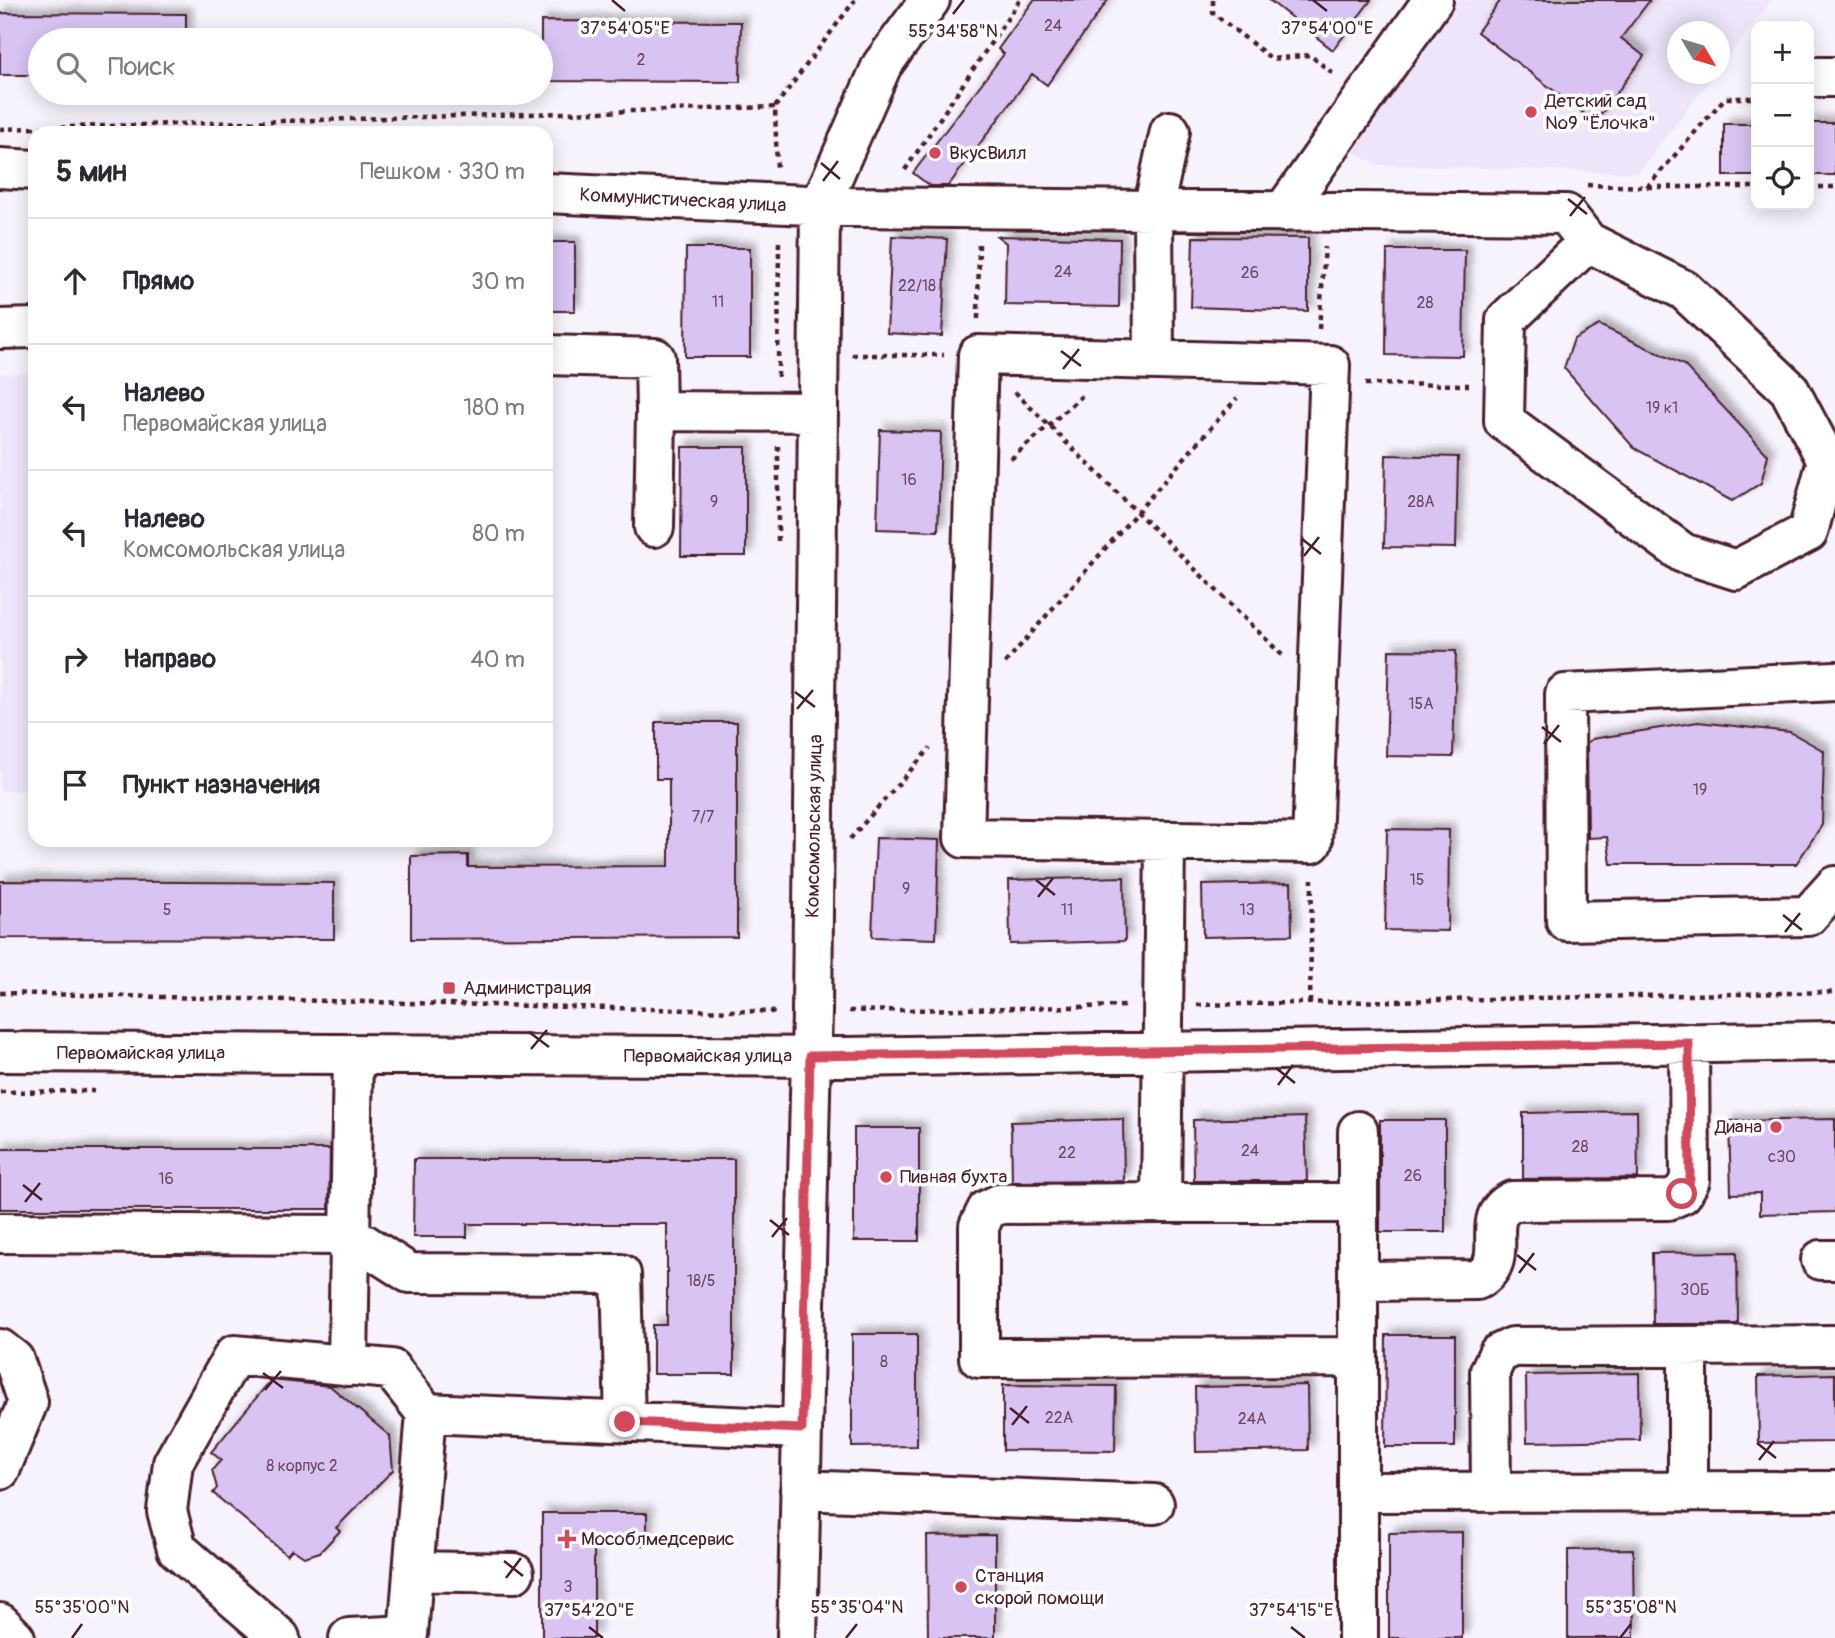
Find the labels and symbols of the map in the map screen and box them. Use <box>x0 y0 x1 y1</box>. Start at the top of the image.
house number: 24 <box>1044 16 1062 36</box>
text: 37°54'05"E <box>580 17 670 40</box>
text: 37°54'00"E <box>1281 17 1373 40</box>
text: 55°34'58"N <box>908 20 998 43</box>
north arrow <box>1667 21 1730 84</box>
house number: 2 <box>637 50 646 70</box>
place label: Детский сад №9 "Ёлочка" <box>1544 89 1656 135</box>
marker: Детский сад №9 "Ёлочка" <box>1523 104 1539 120</box>
place label: ВкусВилл <box>949 141 1027 165</box>
marker: ВкусВилл <box>927 145 943 161</box>
street label: Коммунистическая улица <box>579 183 787 217</box>
house number: 24 <box>1054 262 1072 282</box>
house number: 26 <box>1241 263 1259 283</box>
house number: 22/18 <box>898 276 936 296</box>
house number: 11 <box>712 292 724 312</box>
house number: 28 <box>1416 293 1434 313</box>
house number: 19 к1 <box>1646 398 1678 418</box>
house number: 16 <box>901 470 917 490</box>
house number: 9 <box>710 492 718 512</box>
house number: 28А <box>1407 492 1435 512</box>
house number: 15А <box>1408 694 1434 714</box>
street label: Комсомольская улица <box>800 734 828 918</box>
house number: 19 <box>1693 780 1707 800</box>
house number: 7/7 <box>692 807 715 827</box>
house number: 15 <box>1410 870 1424 890</box>
house number: 9 <box>902 879 910 899</box>
house number: 5 <box>163 900 171 920</box>
house number: 11 <box>1061 900 1073 920</box>
house number: 13 <box>1239 900 1255 920</box>
place label: Администрация <box>463 976 592 1000</box>
marker: Администрация <box>441 980 457 996</box>
street label: Первомайская улица <box>57 1041 225 1065</box>
street label: Первомайская улица <box>624 1044 792 1068</box>
place label: Диана <box>1714 1115 1762 1139</box>
marker: Диана <box>1768 1119 1784 1135</box>
house number: 28 <box>1571 1137 1589 1157</box>
house number: 24 <box>1241 1141 1259 1161</box>
house number: 22 <box>1058 1143 1076 1163</box>
house number: с30 <box>1768 1147 1796 1167</box>
place label: Пивная бухта <box>900 1165 1008 1189</box>
house number: 26 <box>1404 1166 1422 1186</box>
house number: 16 <box>158 1169 174 1189</box>
marker: Пивная бухта <box>878 1169 894 1185</box>
route start <box>1666 1178 1697 1209</box>
house number: 18/5 <box>687 1271 715 1291</box>
house number: 30Б <box>1680 1280 1710 1300</box>
house number: 8 <box>880 1352 888 1372</box>
route end <box>609 1406 640 1437</box>
house number: 22А <box>1045 1408 1073 1428</box>
house number: 24А <box>1238 1409 1266 1429</box>
house number: 8 корпус 2 <box>266 1456 338 1476</box>
place label: Мособлмедсервис <box>581 1527 735 1551</box>
marker: Мособлмедсервис <box>559 1531 575 1547</box>
place label: Станция скорой помощи <box>975 1564 1104 1610</box>
house number: 3 <box>564 1577 573 1597</box>
marker: Станция скорой помощи <box>953 1579 969 1595</box>
text: 55°35'00"N <box>35 1596 129 1619</box>
text: 55°35'04"N <box>811 1596 903 1619</box>
text: 55°35'08"N <box>1585 1596 1677 1619</box>
text: 37°54'20"E <box>544 1599 634 1622</box>
text: 37°54'15"E <box>1249 1599 1333 1622</box>

